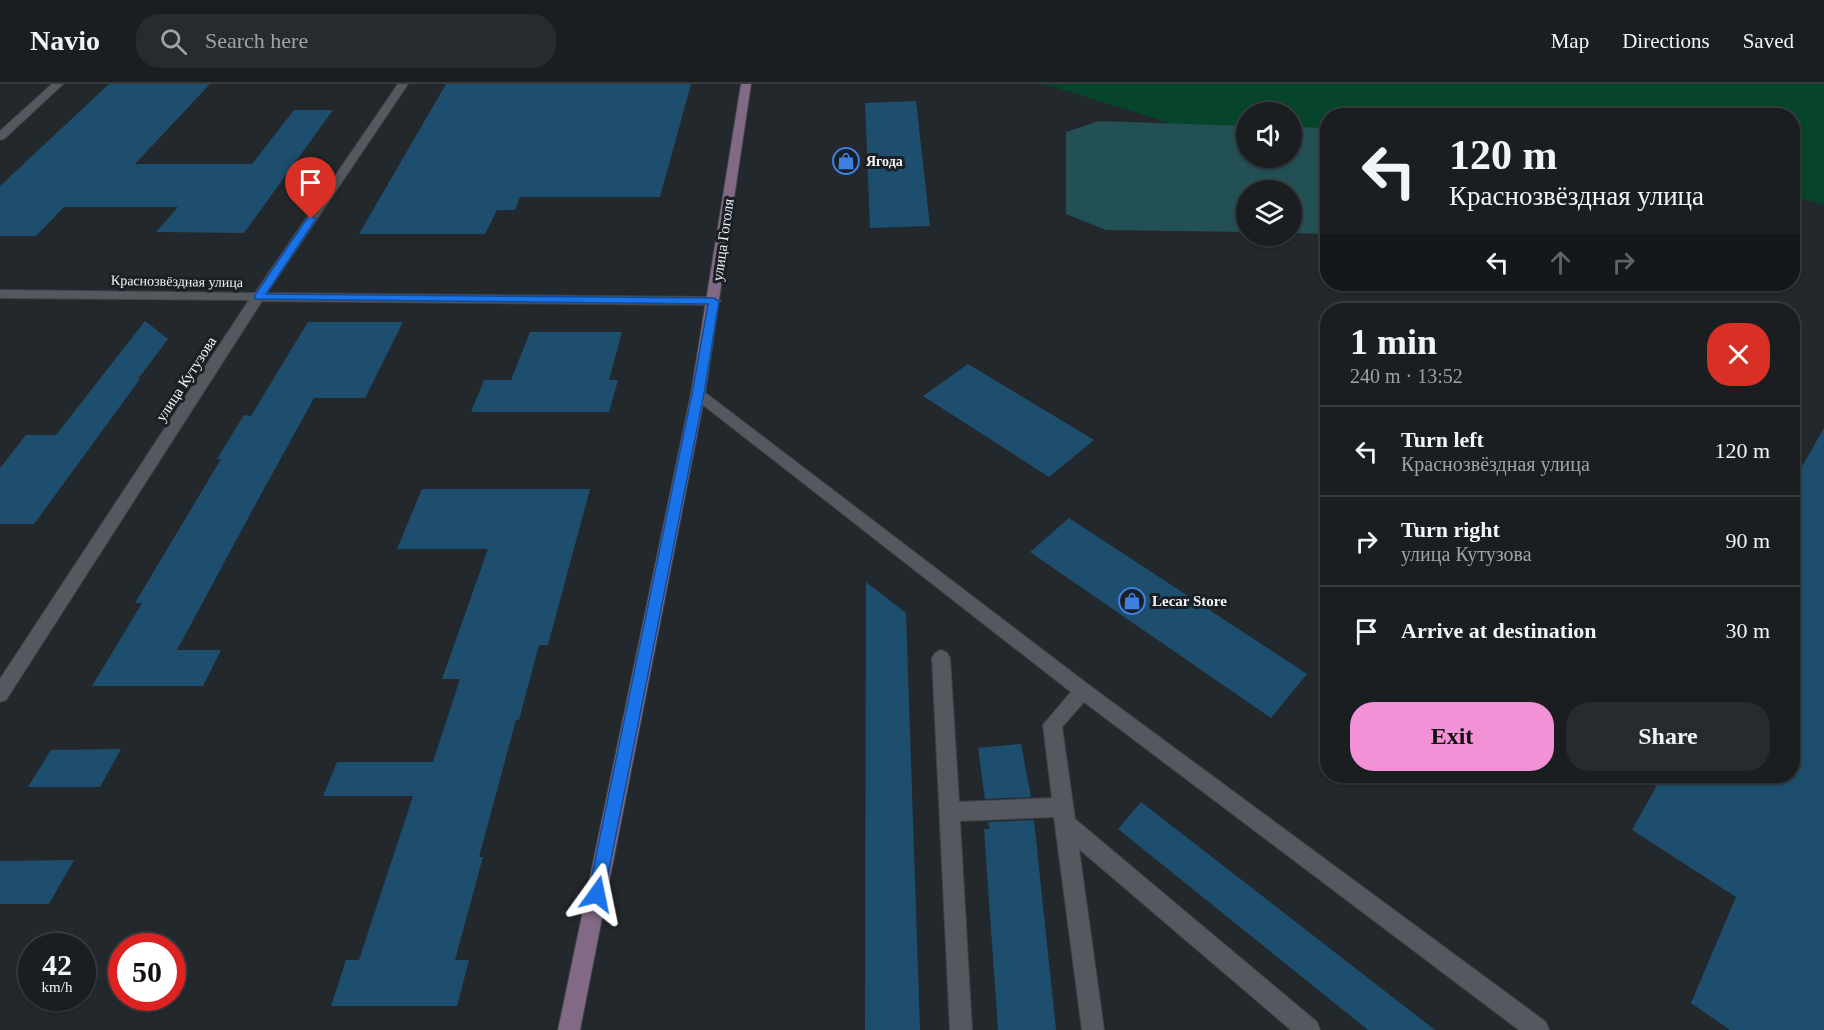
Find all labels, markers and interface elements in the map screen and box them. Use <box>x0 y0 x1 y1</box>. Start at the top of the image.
search box <box>136 14 556 68</box>
text: Navio <box>30 25 100 56</box>
icon: search <box>157 25 190 58</box>
text: Search here <box>205 28 308 53</box>
text: Map <box>1551 29 1589 53</box>
text: Directions <box>1622 29 1710 53</box>
text: Saved <box>1743 29 1794 53</box>
map controls <box>1236 102 1302 246</box>
button: sound <box>1236 102 1302 168</box>
icon: left <box>1350 132 1428 210</box>
text: 120 m <box>1449 132 1558 178</box>
shop icon: Ягода <box>831 146 861 176</box>
place label: Ягода <box>866 154 903 169</box>
pin <box>285 157 336 219</box>
icon: arrive <box>294 166 327 199</box>
button: layers <box>1236 180 1302 246</box>
text: Краснозвёздная улица <box>1449 181 1704 211</box>
street label: улица Гоголя <box>709 198 737 282</box>
icon: left <box>1481 246 1514 279</box>
icon: ahead <box>1544 246 1577 279</box>
icon: right <box>1607 246 1640 279</box>
street label: Краснозвёздная улица <box>111 273 244 290</box>
text: 1 min <box>1350 322 1437 362</box>
button: close <box>1707 323 1770 386</box>
street label: улица Кутузова <box>153 333 220 424</box>
text: 240 m · 13:52 <box>1350 365 1463 387</box>
text: Turn left <box>1401 427 1484 452</box>
icon: left <box>1350 435 1383 468</box>
text: 120 m <box>1714 438 1770 463</box>
text: Краснозвёздная улица <box>1401 453 1590 475</box>
text: Turn right <box>1401 517 1500 542</box>
icon: right <box>1350 525 1383 558</box>
text: 90 m <box>1725 528 1770 553</box>
text: улица Кутузова <box>1401 543 1532 565</box>
shop icon: Lecar Store <box>1117 586 1147 616</box>
place label: Lecar Store <box>1152 593 1227 609</box>
icon: arrive <box>1350 615 1383 648</box>
text: Arrive at destination <box>1401 618 1597 643</box>
text: 30 m <box>1725 618 1770 643</box>
button: Exit <box>1350 702 1554 771</box>
button: Share <box>1566 702 1770 771</box>
position arrow <box>565 862 629 926</box>
speed limit sign: 50 <box>108 933 186 1011</box>
text: 42 <box>42 948 72 981</box>
text: km/h <box>42 979 72 995</box>

